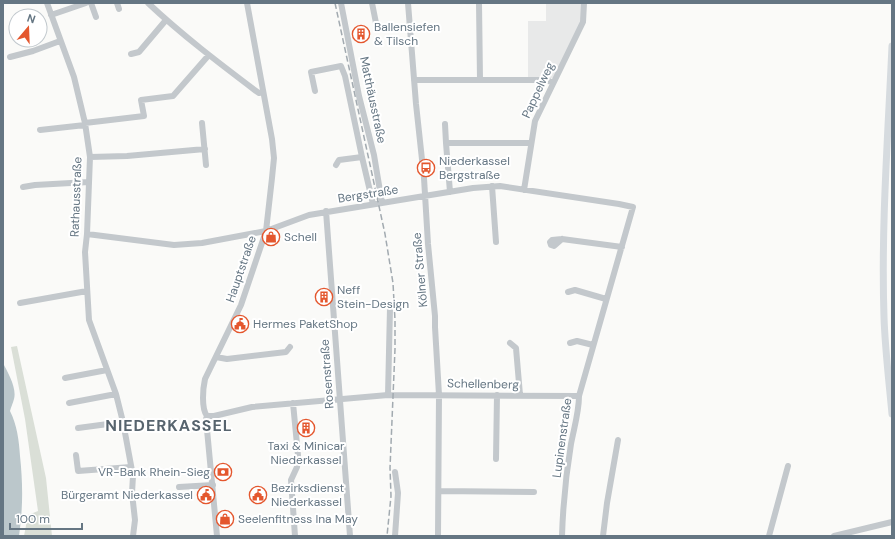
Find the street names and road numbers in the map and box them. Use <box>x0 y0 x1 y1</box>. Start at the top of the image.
street label: Matthäusstraße <box>356 55 390 145</box>
street label: Pappelweg <box>518 59 558 121</box>
street label: Rathausstraße <box>67 156 85 237</box>
street label: Bergstraße <box>337 181 400 207</box>
street label: Kölner Straße <box>409 232 431 308</box>
street label: Hauptstraße <box>222 233 260 304</box>
street label: Rosenstraße <box>317 339 337 409</box>
street label: Schellenberg <box>447 375 519 393</box>
street label: Lupinenstraße <box>548 397 576 479</box>

